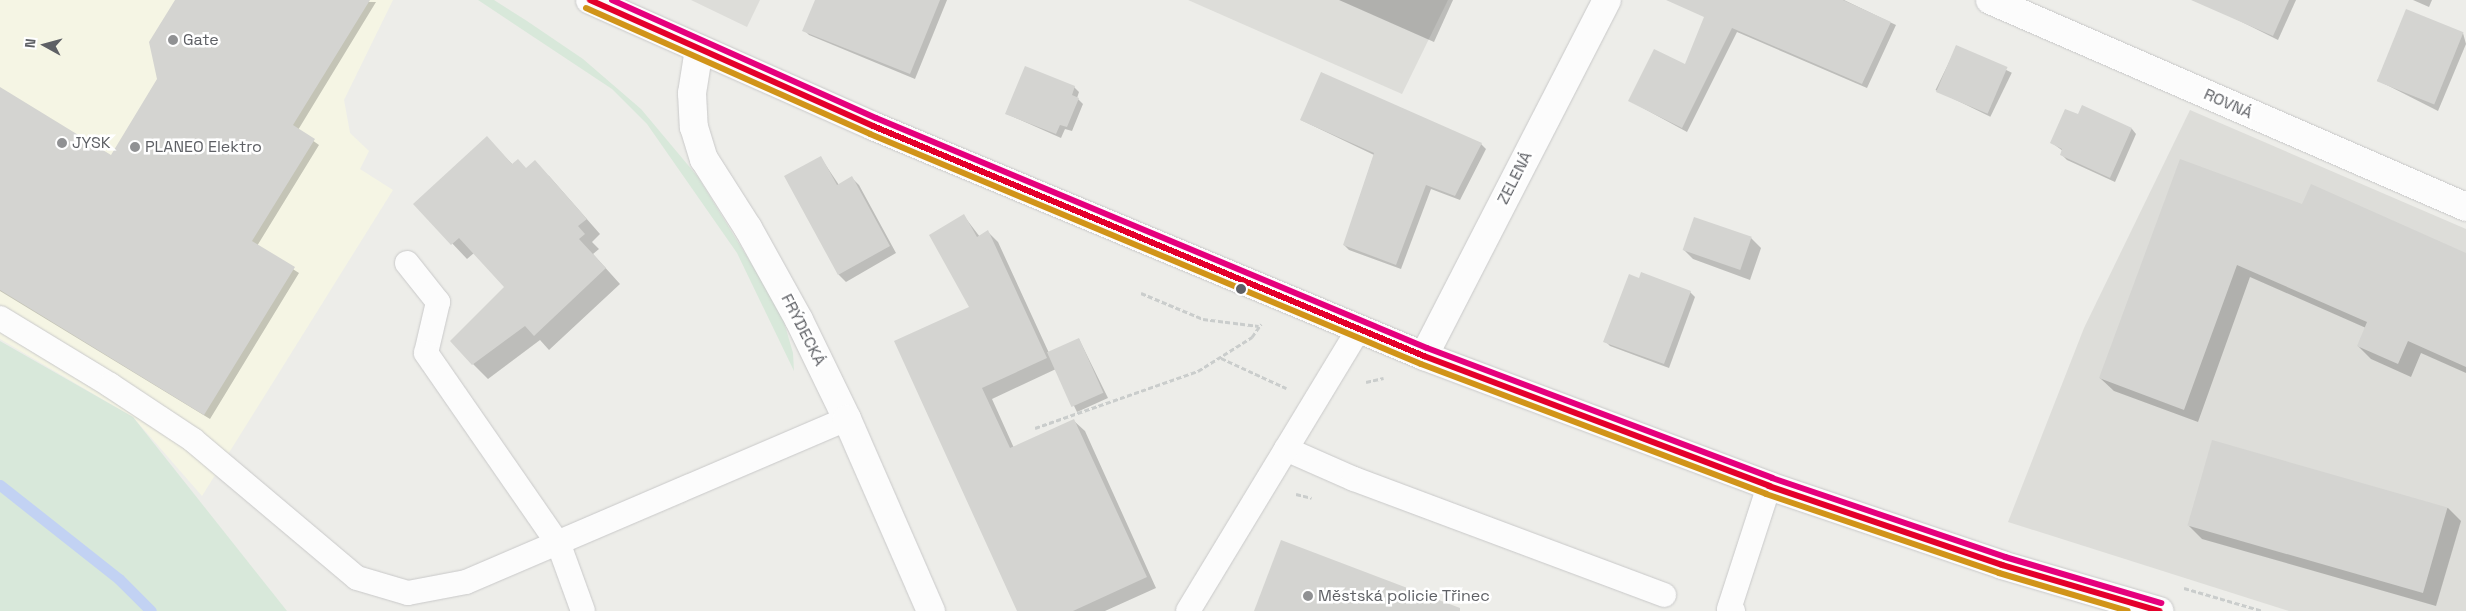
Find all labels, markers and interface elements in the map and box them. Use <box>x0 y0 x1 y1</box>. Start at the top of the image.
north arrow <box>20 20 70 70</box>
place label: Gate <box>183 30 219 50</box>
marker: Gate <box>167 34 179 46</box>
text: N <box>21 37 40 49</box>
street label: ROVNÁ <box>2201 85 2255 123</box>
place label: JYSK <box>72 133 111 153</box>
marker: JYSK <box>56 137 68 149</box>
place label: PLANEO Elektro <box>145 137 262 157</box>
marker: PLANEO Elektro <box>129 141 141 153</box>
street label: ZELENÁ <box>1494 148 1536 208</box>
unlabelled marker <box>1236 284 1246 294</box>
street label: FRÝDECKÁ <box>777 291 829 369</box>
place label: Městská policie Třinec <box>1318 586 1490 606</box>
marker: Městská policie Třinec <box>1302 590 1314 602</box>

